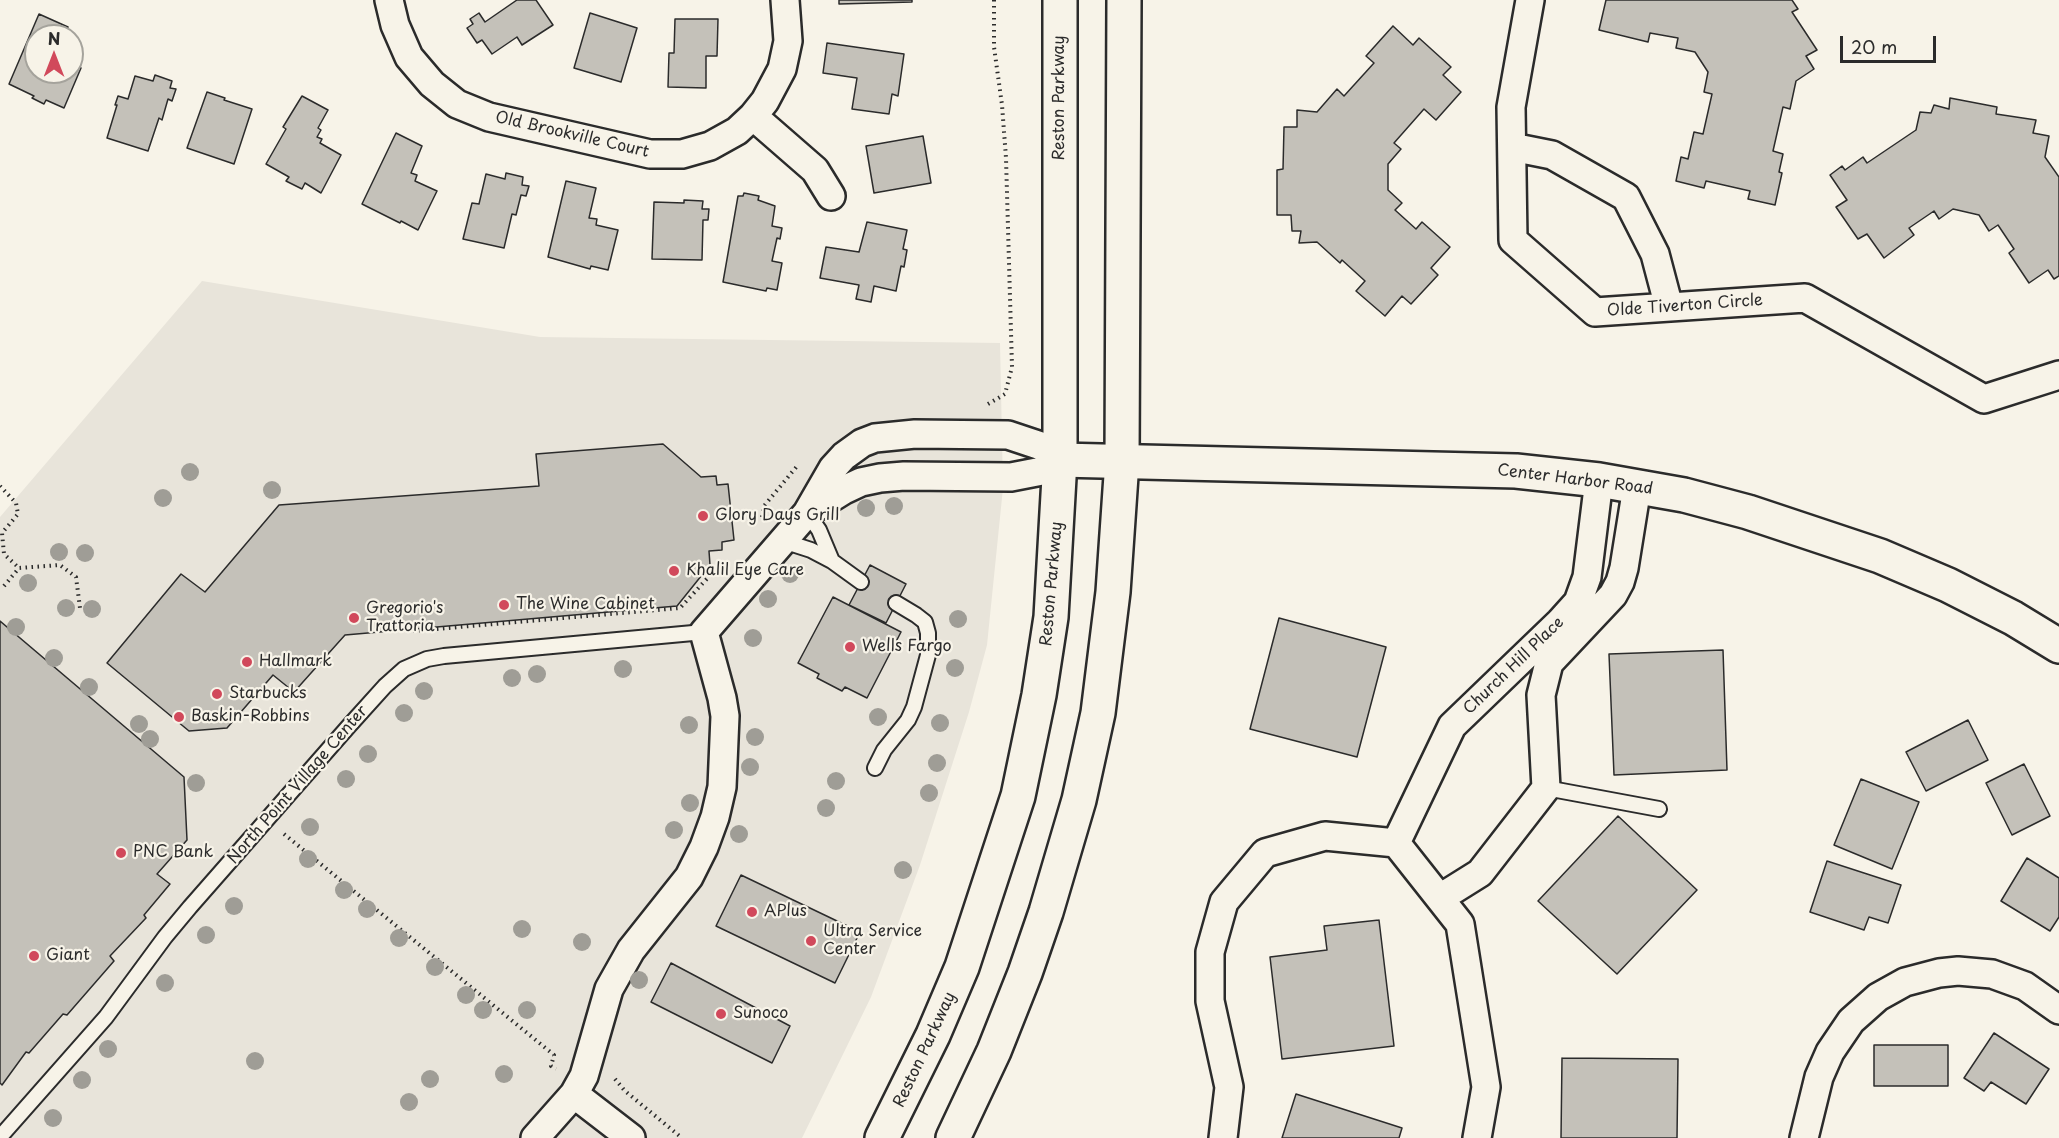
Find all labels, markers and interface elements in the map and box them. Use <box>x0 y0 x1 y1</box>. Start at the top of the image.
north arrow <box>24 24 84 84</box>
scale bar <box>1843 24 1939 62</box>
text: N <box>48 26 60 50</box>
text: 20 m <box>1851 33 1897 60</box>
street label: Reston Parkway <box>1050 35 1070 161</box>
street label: Old Brookville Court <box>493 108 651 162</box>
street label: Olde Tiverton Circle <box>1606 291 1764 321</box>
street label: Center Harbor Road <box>1496 461 1654 499</box>
place label: Glory Days Grill <box>715 506 839 526</box>
marker: Glory Days Grill <box>696 509 710 523</box>
street label: Reston Parkway <box>1037 521 1067 647</box>
place label: Khalil Eye Care <box>686 561 804 581</box>
marker: Khalil Eye Care <box>667 564 681 578</box>
place label: The Wine Cabinet <box>516 595 655 615</box>
marker: The Wine Cabinet <box>497 598 511 612</box>
place label: Gregorio's Trattoria <box>366 599 443 637</box>
marker: Gregorio's Trattoria <box>347 611 361 625</box>
street label: Church Hill Place <box>1460 613 1568 719</box>
place label: Wells Fargo <box>862 637 952 657</box>
marker: Wells Fargo <box>843 640 857 654</box>
place label: Hallmark <box>259 652 332 672</box>
marker: Hallmark <box>240 655 254 669</box>
place label: Starbucks <box>229 684 306 704</box>
marker: Starbucks <box>210 687 224 701</box>
street label: North Point Village Center <box>224 702 372 868</box>
place label: Baskin-Robbins <box>191 707 309 727</box>
marker: Baskin-Robbins <box>172 710 186 724</box>
place label: PNC Bank <box>133 843 213 863</box>
marker: PNC Bank <box>114 846 128 860</box>
place label: APlus <box>764 902 807 922</box>
marker: APlus <box>745 905 759 919</box>
place label: Ultra Service Center <box>823 922 922 960</box>
marker: Ultra Service Center <box>804 934 818 948</box>
place label: Giant <box>46 946 90 966</box>
marker: Giant <box>27 949 41 963</box>
street label: Reston Parkway <box>890 989 960 1111</box>
place label: Sunoco <box>733 1004 788 1024</box>
marker: Sunoco <box>714 1007 728 1021</box>

